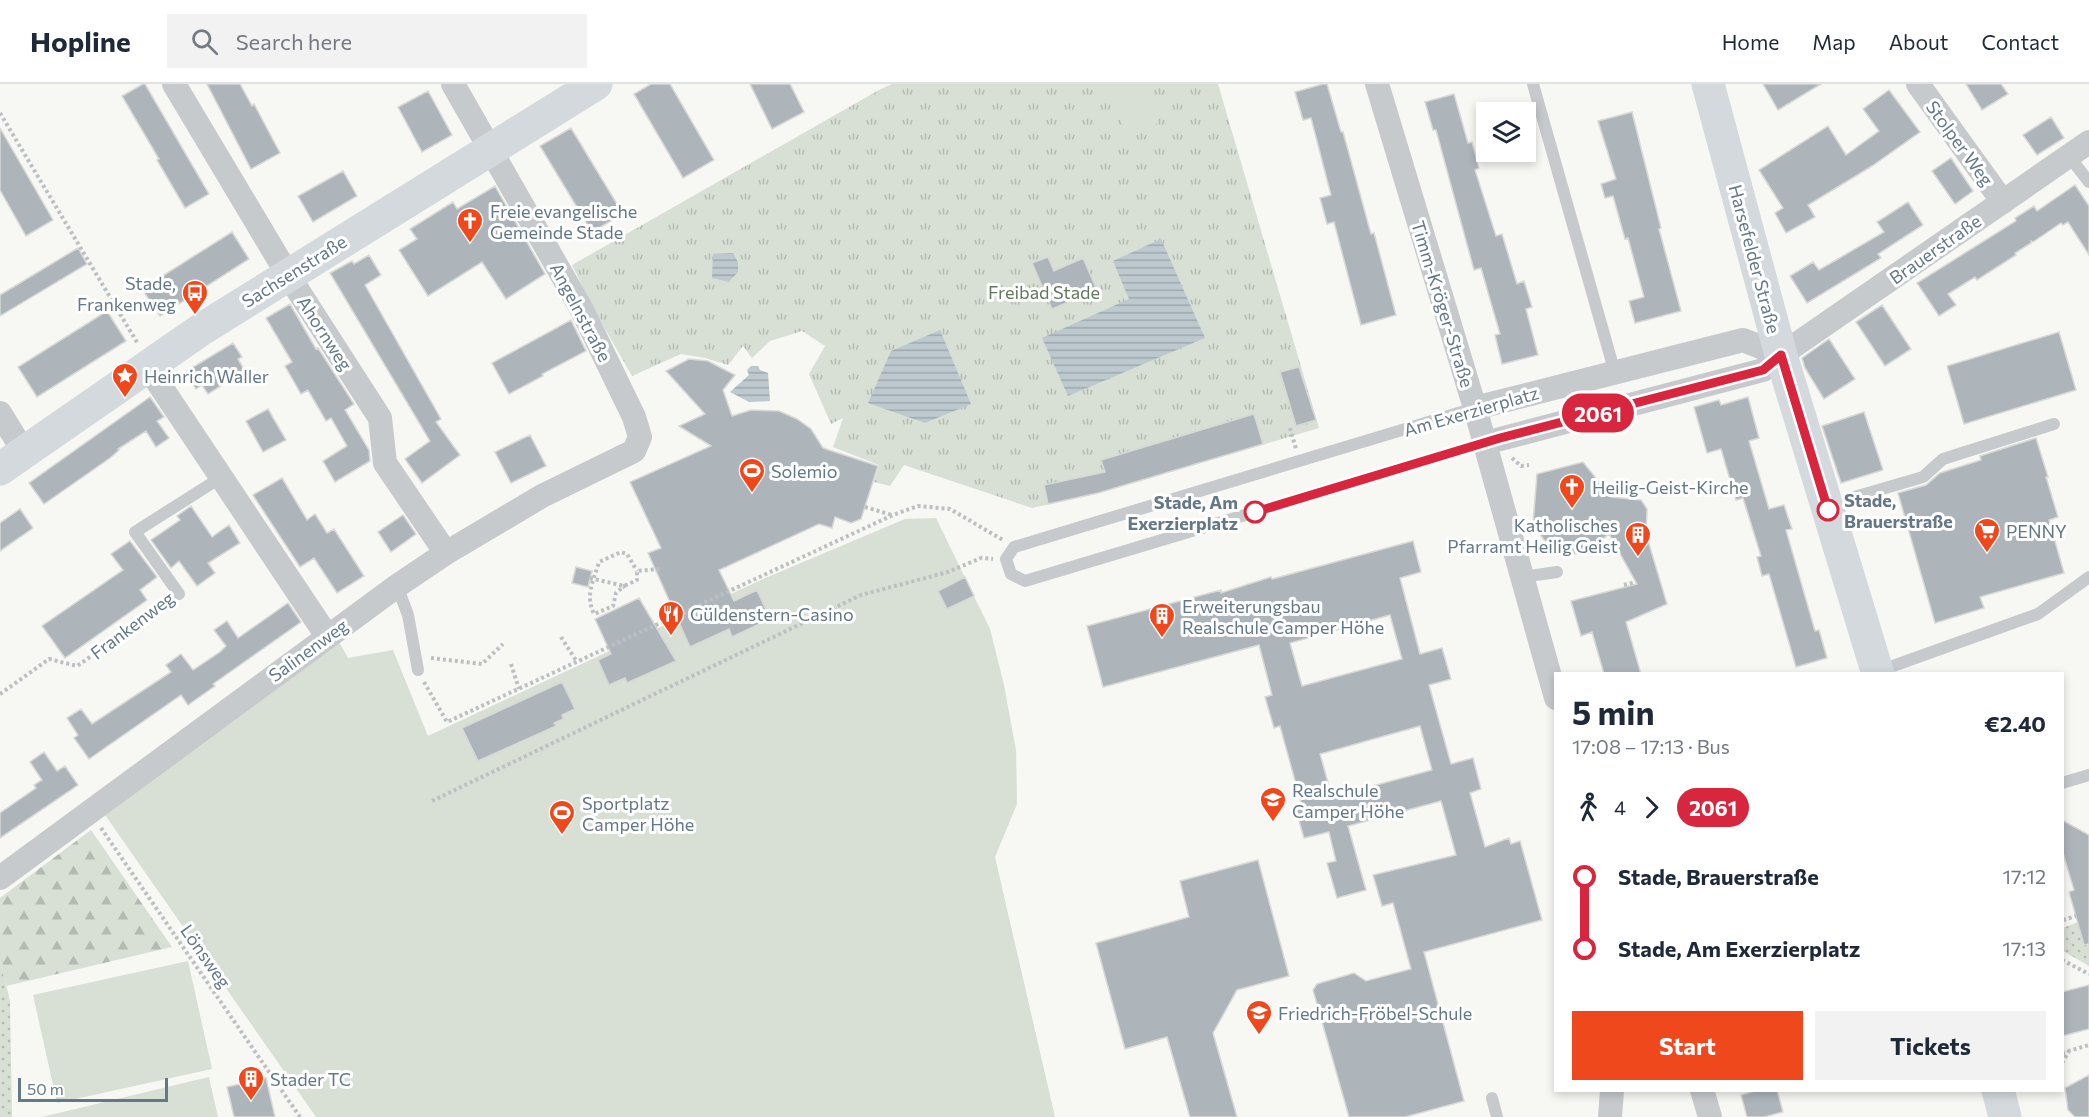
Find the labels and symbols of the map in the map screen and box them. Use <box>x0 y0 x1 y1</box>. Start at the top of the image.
street label: Stolper Weg <box>1922 96 1998 190</box>
street label: Harsefelder Straße <box>1725 182 1785 336</box>
place label: Freie evangelische Gemeinde Stade <box>490 200 637 243</box>
church icon: Freie evangelische Gemeinde Stade <box>455 206 485 244</box>
street label: Brauerstraße <box>1885 209 1985 289</box>
street label: Timm-Kröger-Straße <box>1407 218 1479 390</box>
street label: Sachsenstraße <box>237 230 351 312</box>
street label: Angelnstraße <box>546 259 616 365</box>
place label: Stade, Frankenweg <box>77 272 176 315</box>
bus stop icon: Stade, Frankenweg <box>180 278 210 316</box>
park label: Freibad Stade <box>988 281 1100 303</box>
street label: Ahornweg <box>293 292 357 374</box>
place icon: Heinrich Waller <box>110 361 140 399</box>
place label: Heinrich Waller <box>144 365 269 387</box>
street label: Am Exerzierplatz <box>1401 381 1541 441</box>
line badge: 2061 <box>1556 394 1640 432</box>
sports icon: Solemio <box>737 456 767 494</box>
place label: Solemio <box>771 460 837 482</box>
church icon: Heilig-Geist-Kirche <box>1557 472 1587 510</box>
place label: Heilig-Geist-Kirche <box>1592 476 1749 498</box>
place label: Stade, Brauerstraße <box>1844 489 1953 532</box>
place label: Stade, Am Exerzierplatz <box>1127 491 1238 534</box>
marker: Stade, Brauerstraße <box>1817 499 1839 521</box>
marker: Stade, Am Exerzierplatz <box>1244 501 1266 523</box>
place label: Katholisches Pfarramt Heilig Geist <box>1447 514 1618 557</box>
supermarket icon: PENNY <box>1972 516 2002 554</box>
building icon: Katholisches Pfarramt Heilig Geist <box>1623 520 1653 558</box>
place label: PENNY <box>2006 520 2067 542</box>
street label: Frankenweg <box>86 586 178 664</box>
place label: Erweiterungsbau Realschule Camper Höhe <box>1182 595 1384 638</box>
restaurant icon: Güldenstern-Casino <box>656 599 686 637</box>
building icon: Erweiterungsbau Realschule Camper Höhe <box>1147 601 1177 639</box>
place label: Güldenstern-Casino <box>690 603 854 625</box>
street label: Salinenweg <box>264 614 352 686</box>
place label: Realschule Camper Höhe <box>1292 779 1404 822</box>
school or university icon: Realschule Camper Höhe <box>1258 785 1288 823</box>
place label: Sportplatz Camper Höhe <box>582 792 694 835</box>
sports icon: Sportplatz Camper Höhe <box>547 798 577 836</box>
street label: Lönsweg <box>176 920 236 992</box>
school or university icon: Friedrich-Fröbel-Schule <box>1244 998 1274 1036</box>
place label: Friedrich-Fröbel-Schule <box>1278 1002 1472 1024</box>
building icon: Stader TC <box>236 1064 266 1102</box>
place label: Stader TC <box>270 1068 351 1090</box>
scale bar <box>18 1075 168 1102</box>

